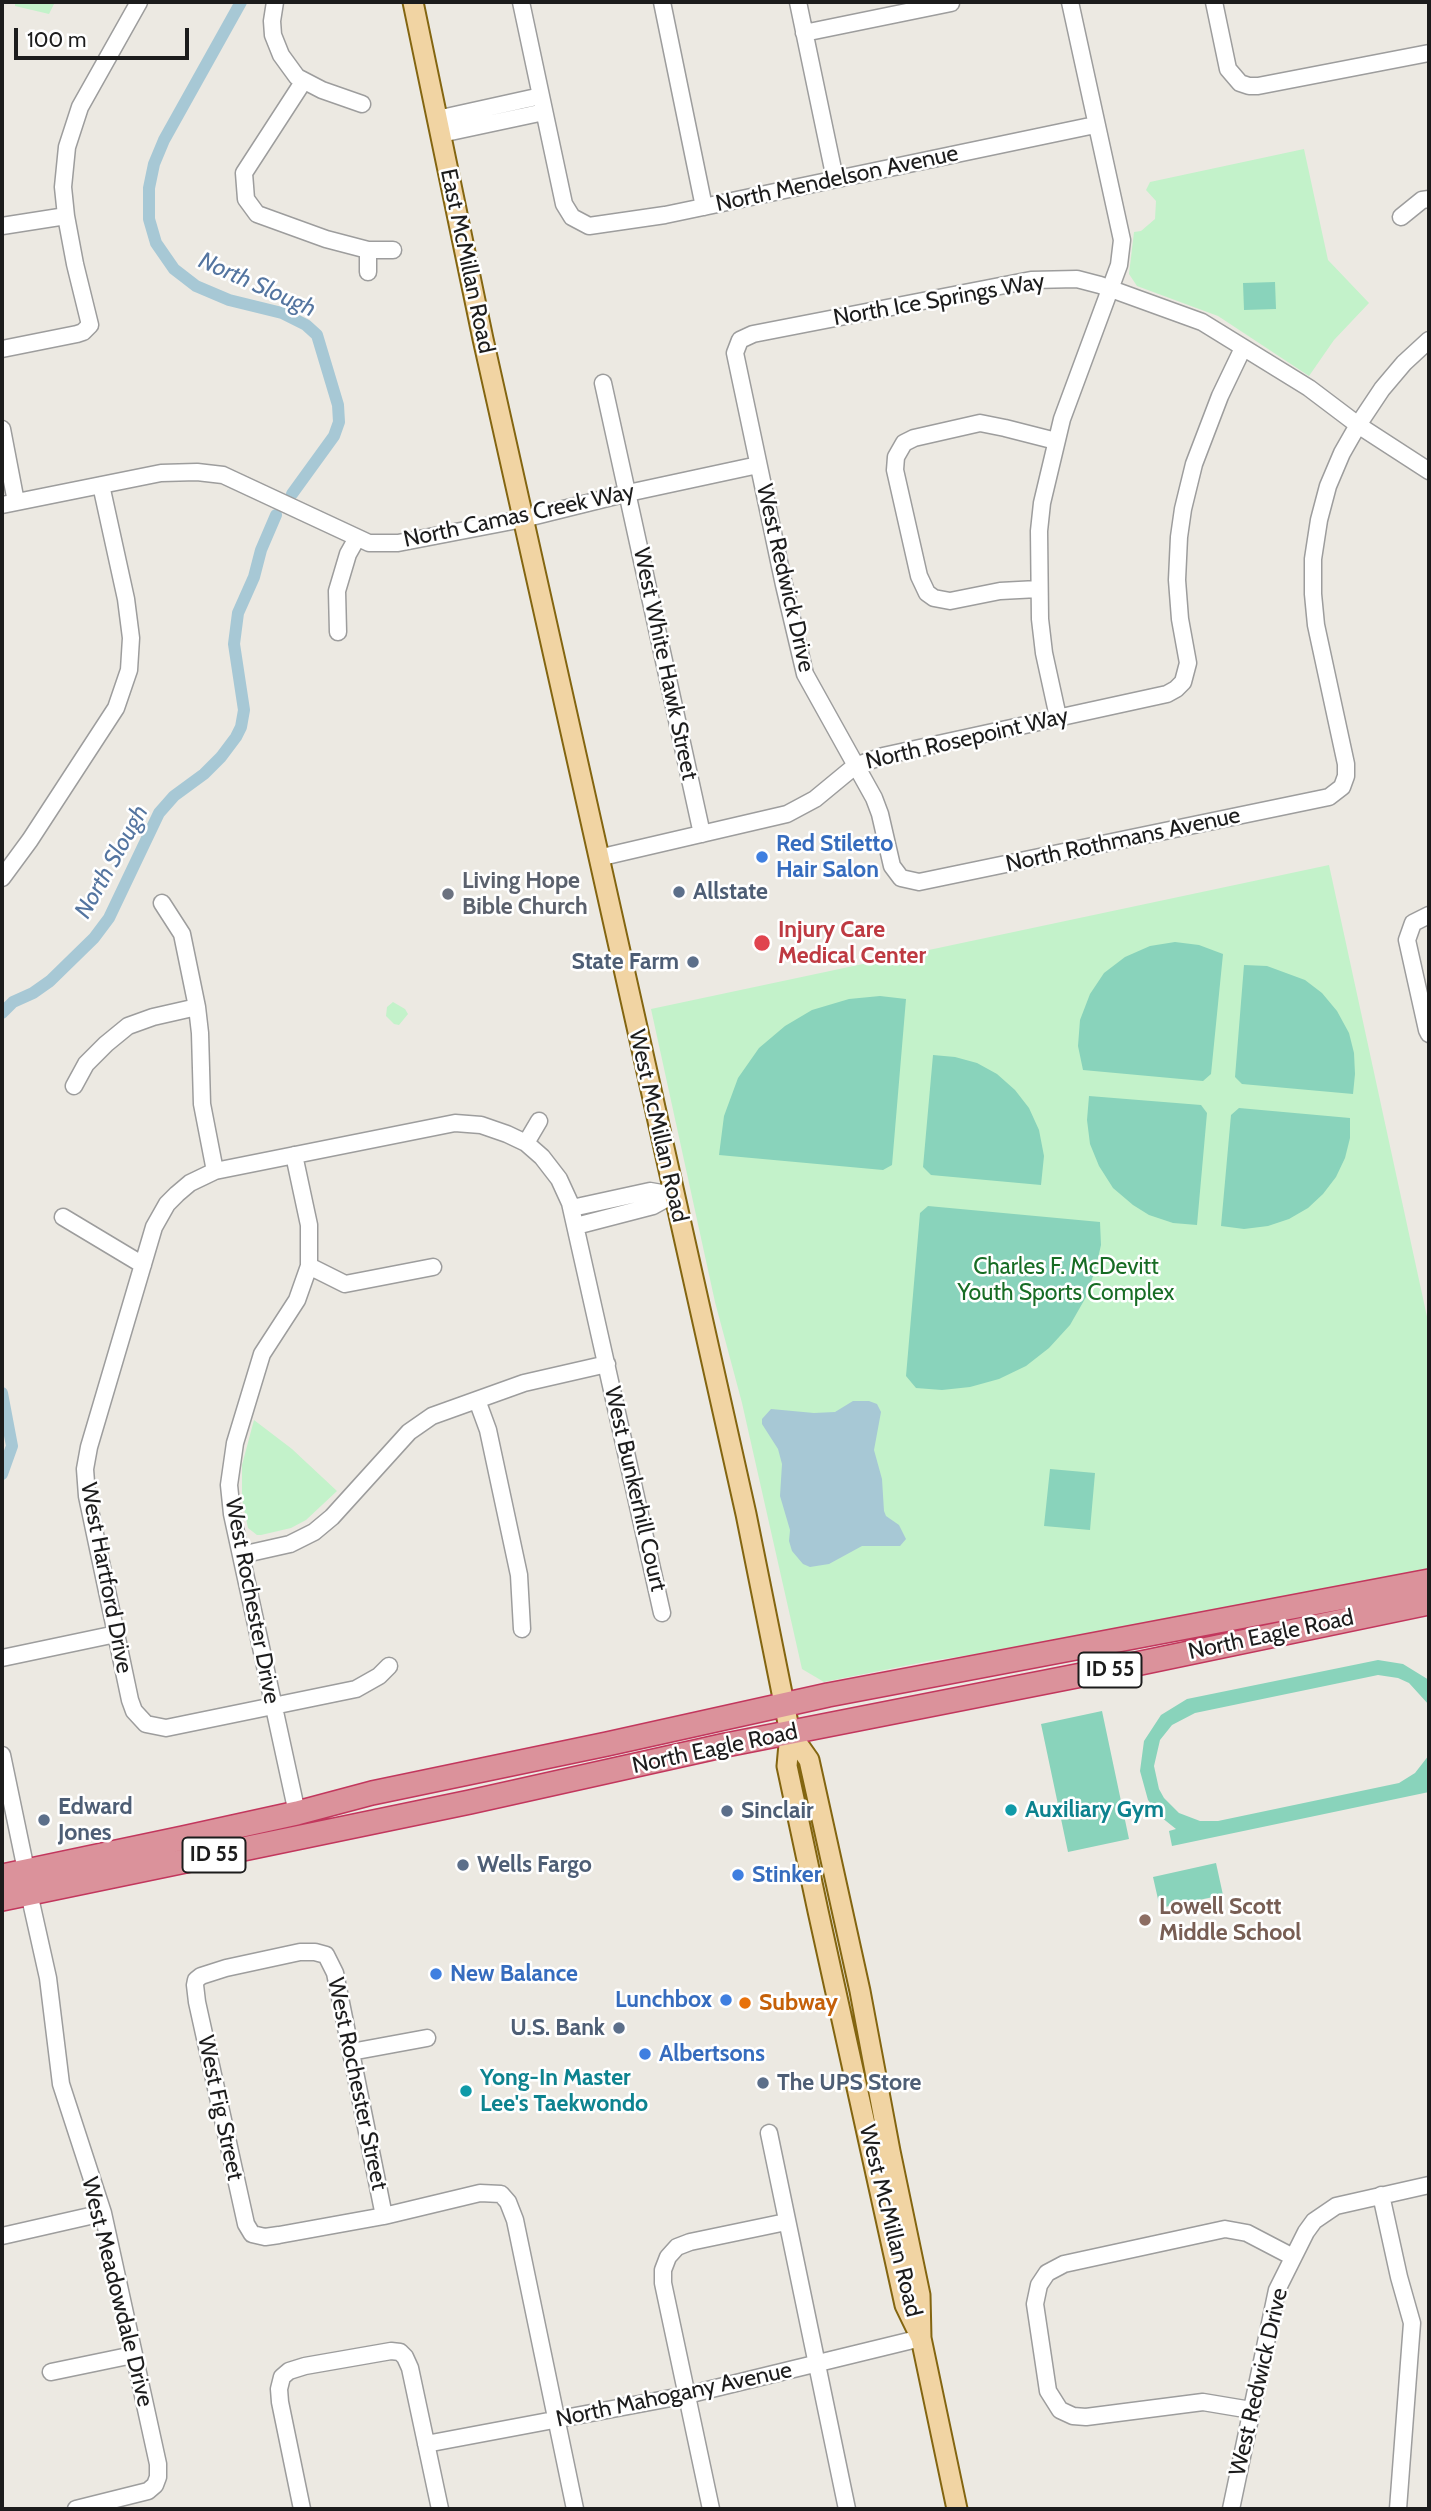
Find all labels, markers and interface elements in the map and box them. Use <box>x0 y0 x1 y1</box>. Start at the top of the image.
scale bar <box>18 14 192 58</box>
text: 100 m <box>27 27 86 52</box>
street label: North Mendelson Avenue <box>713 140 961 218</box>
street label: East McMillan Road <box>434 166 500 356</box>
water label: North Slough <box>194 246 320 324</box>
street label: North Ice Springs Way <box>831 268 1047 332</box>
street label: North Camas Creek Way <box>401 478 637 554</box>
street label: West Redwick Drive <box>750 481 820 675</box>
street label: West White Hawk Street <box>627 545 703 783</box>
street label: North Rosepoint Way <box>863 702 1071 776</box>
water label: North Slough <box>69 800 155 924</box>
street label: North Rothmans Avenue <box>1003 802 1243 878</box>
place label: Red Stiletto Hair Salon <box>776 830 893 884</box>
marker: Red Stiletto Hair Salon <box>754 849 770 865</box>
place label: Living Hope Bible Church <box>462 867 588 921</box>
place label: Allstate <box>693 878 768 906</box>
marker: Allstate <box>671 884 687 900</box>
marker: Living Hope Bible Church <box>440 886 456 902</box>
place label: Injury Care Medical Center <box>778 916 926 970</box>
marker: Injury Care Medical Center <box>752 933 772 953</box>
place label: State Farm <box>572 948 679 976</box>
marker: State Farm <box>685 954 701 970</box>
street label: West McMillan Road <box>622 1027 694 1225</box>
park label: Charles F. McDevitt Youth Sports Complex <box>957 1253 1175 1307</box>
street label: West Bunkerhill Court <box>598 1384 672 1594</box>
street label: West Hartford Drive <box>74 1480 138 1676</box>
street label: West Rochester Drive <box>219 1496 285 1706</box>
street label: North Eagle Road <box>1186 1604 1356 1666</box>
road number: ID 55 <box>1078 1652 1142 1688</box>
street label: North Eagle Road <box>630 1718 800 1780</box>
place label: Edward Jones <box>58 1793 133 1847</box>
place label: Auxiliary Gym <box>1025 1796 1164 1824</box>
place label: Sinclair <box>741 1797 813 1825</box>
marker: Auxiliary Gym <box>1003 1802 1019 1818</box>
marker: Sinclair <box>719 1803 735 1819</box>
marker: Edward Jones <box>36 1812 52 1828</box>
road number: ID 55 <box>182 1838 246 1872</box>
place label: Wells Fargo <box>477 1851 592 1879</box>
marker: Wells Fargo <box>455 1857 471 1873</box>
place label: Stinker <box>752 1861 821 1889</box>
marker: Stinker <box>730 1867 746 1883</box>
place label: Lowell Scott Middle School <box>1159 1893 1301 1947</box>
marker: Lowell Scott Middle School <box>1137 1912 1153 1928</box>
place label: New Balance <box>450 1960 578 1988</box>
marker: New Balance <box>428 1966 444 1982</box>
street label: West Rochester Street <box>321 1975 393 2193</box>
place label: Lunchbox <box>615 1986 712 2014</box>
place label: Subway <box>759 1989 838 2017</box>
marker: Lunchbox <box>718 1992 734 2008</box>
marker: Subway <box>737 1995 753 2011</box>
place label: U.S. Bank <box>510 2014 605 2042</box>
marker: U.S. Bank <box>611 2020 627 2036</box>
street label: West Fig Street <box>191 2033 249 2183</box>
place label: Albertsons <box>659 2040 765 2068</box>
marker: Albertsons <box>637 2046 653 2062</box>
place label: Yong-In Master Lee's Taekwondo <box>480 2064 648 2118</box>
place label: The UPS Store <box>777 2069 921 2097</box>
marker: The UPS Store <box>755 2075 771 2091</box>
marker: Yong-In Master Lee's Taekwondo <box>458 2083 474 2099</box>
street label: West McMillan Road <box>853 2122 927 2320</box>
street label: West Meadowdale Drive <box>75 2174 159 2410</box>
street label: West Redwick Drive <box>1224 2285 1294 2479</box>
street label: North Mahogany Avenue <box>553 2356 795 2434</box>

